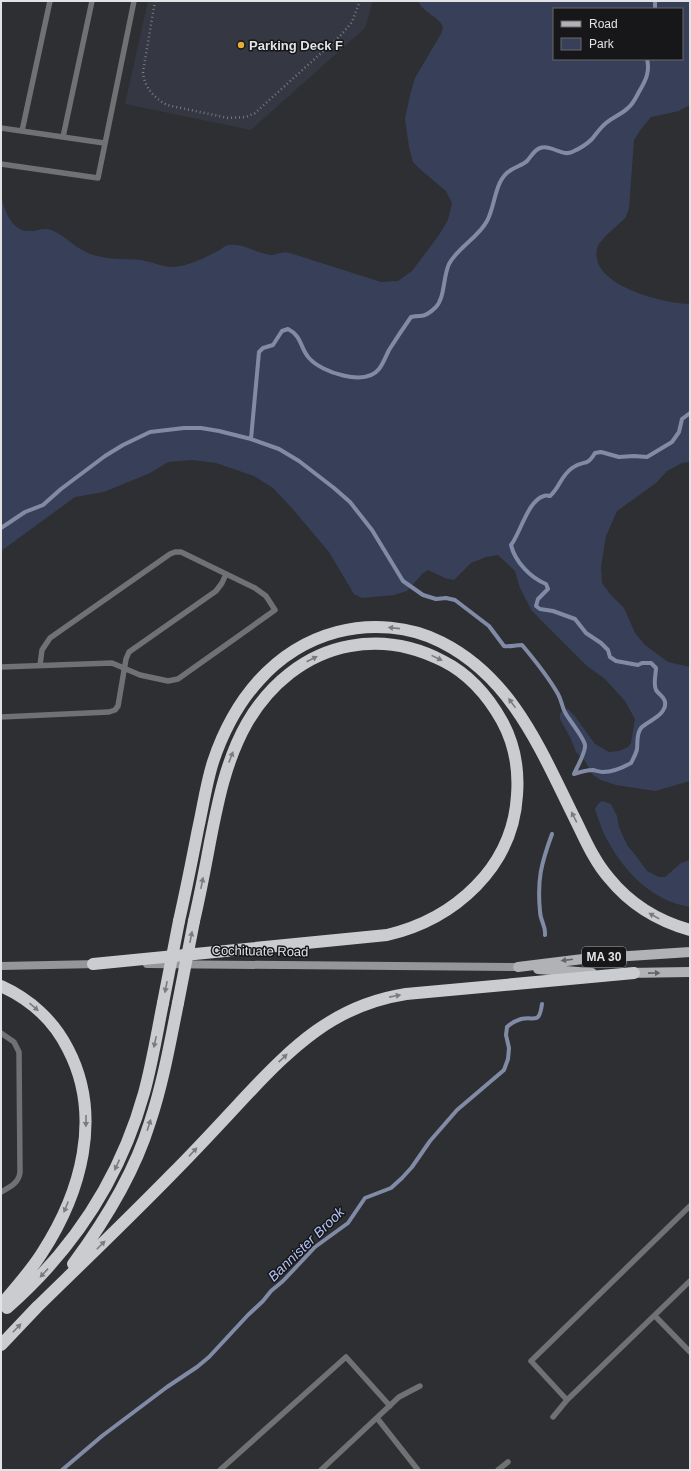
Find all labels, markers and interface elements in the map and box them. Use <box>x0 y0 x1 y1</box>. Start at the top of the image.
legend <box>553 8 683 60</box>
text: Road <box>589 17 618 31</box>
text: Park <box>589 37 615 51</box>
place label: Parking Deck F <box>249 38 343 53</box>
marker: Parking Deck F <box>236 40 246 50</box>
one-way arrow <box>388 625 400 632</box>
one-way arrow <box>432 655 443 661</box>
one-way arrow <box>306 656 318 662</box>
one-way arrow <box>508 697 516 708</box>
one-way arrow <box>229 750 235 762</box>
one-way arrow <box>571 811 577 823</box>
one-way arrow <box>199 877 205 889</box>
one-way arrow <box>648 913 660 919</box>
one-way arrow <box>189 931 195 943</box>
street label: Cochituate Road <box>211 943 309 959</box>
road number: MA 30 <box>582 947 626 967</box>
one-way arrow <box>561 957 573 964</box>
one-way arrow <box>648 970 661 976</box>
one-way arrow <box>163 981 169 993</box>
one-way arrow <box>388 993 401 999</box>
one-way arrow <box>29 1002 39 1011</box>
one-way arrow <box>152 1036 158 1048</box>
one-way arrow <box>277 1054 288 1063</box>
one-way arrow <box>83 1115 89 1128</box>
one-way arrow <box>147 1119 153 1131</box>
one-way arrow <box>188 1148 197 1157</box>
one-way arrow <box>114 1160 120 1171</box>
one-way arrow <box>63 1201 69 1212</box>
water label: Bannister Brook <box>265 1203 348 1284</box>
one-way arrow <box>96 1240 106 1249</box>
one-way arrow <box>40 1268 49 1278</box>
one-way arrow <box>12 1323 22 1333</box>

